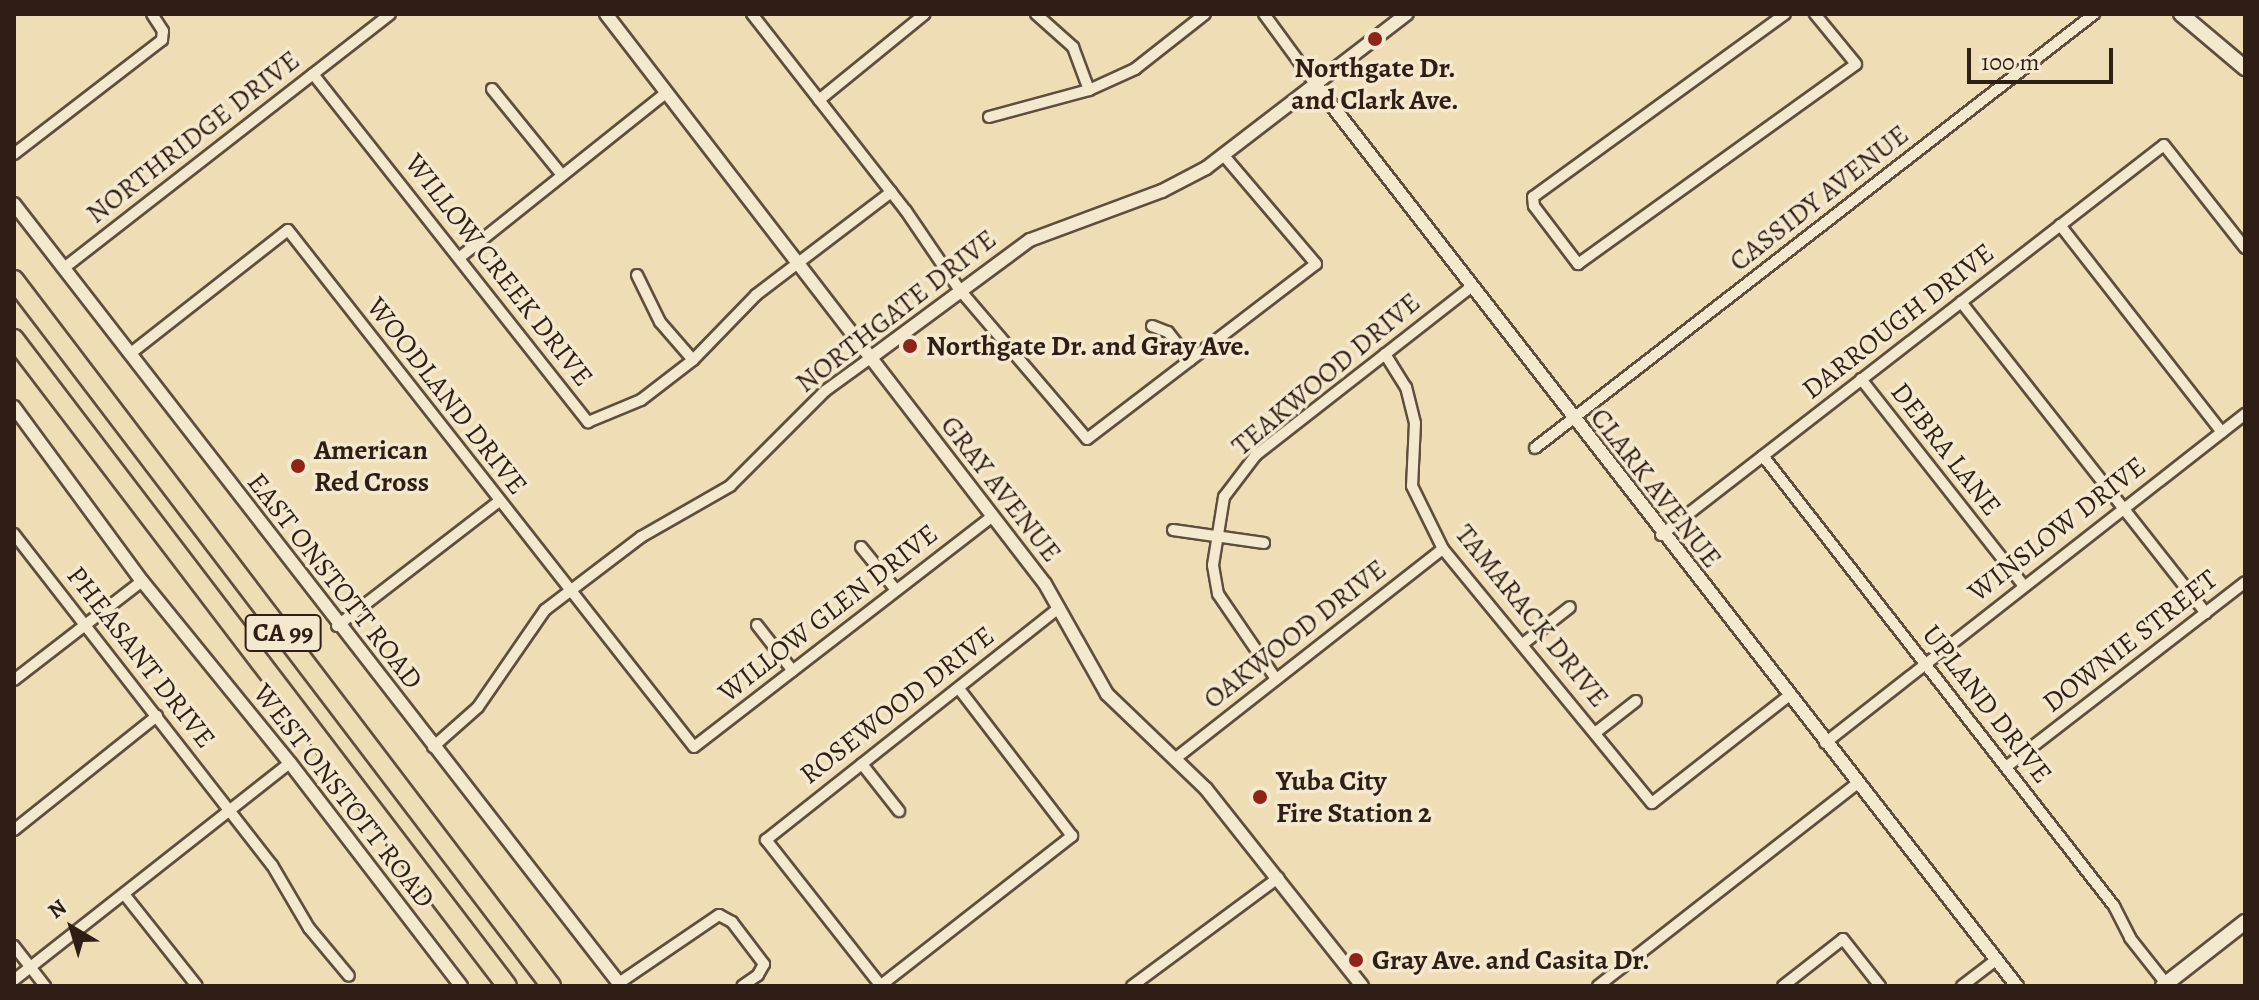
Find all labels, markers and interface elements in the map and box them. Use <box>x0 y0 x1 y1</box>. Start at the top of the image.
marker: Northgate Dr. and Clark Ave. <box>1366 30 1384 48</box>
scale bar <box>1971 32 2117 82</box>
street label: NORTHRIDGE DRIVE <box>80 43 306 231</box>
text: 100 m <box>1981 46 2040 78</box>
place label: Northgate Dr. and Clark Ave. <box>1291 51 1459 117</box>
street label: CASSIDY AVENUE <box>1723 118 1915 278</box>
street label: WILLOW CREEK DRIVE <box>398 147 600 393</box>
street label: NORTHGATE DRIVE <box>789 222 1003 400</box>
street label: DARROUGH DRIVE <box>1795 236 2001 406</box>
street label: TEAKWOOD DRIVE <box>1225 285 1427 463</box>
street label: WOODLAND DRIVE <box>360 291 534 501</box>
place label: Northgate Dr. and Gray Ave. <box>926 329 1251 363</box>
marker: Northgate Dr. and Gray Ave. <box>901 337 919 355</box>
street label: DEBRA LANE <box>1884 376 2008 522</box>
street label: CLARK AVENUE <box>1583 401 1729 575</box>
street label: GRAY AVENUE <box>934 409 1068 569</box>
place label: American Red Cross <box>314 433 429 499</box>
street label: WINSLOW DRIVE <box>1962 449 2152 609</box>
marker: American Red Cross <box>289 457 307 475</box>
street label: EAST ONSTOTT ROAD <box>240 466 430 696</box>
street label: WILLOW GLEN DRIVE <box>712 517 944 709</box>
street label: TAMARACK DRIVE <box>1448 518 1616 714</box>
street label: OAKWOOD DRIVE <box>1197 552 1393 716</box>
street label: PHEASANT DRIVE <box>60 559 222 755</box>
street label: DOWNIE STREET <box>2036 562 2224 720</box>
road number: CA 99 <box>243 611 323 655</box>
street label: UPLAND DRIVE <box>1915 618 2059 790</box>
street label: ROSEWOOD DRIVE <box>793 619 1001 791</box>
street label: WEST ONSTOTT ROAD <box>246 677 442 915</box>
place label: Yuba City Fire Station 2 <box>1276 764 1431 830</box>
marker: Yuba City Fire Station 2 <box>1251 788 1269 806</box>
north arrow <box>32 888 112 968</box>
text: N <box>42 892 73 926</box>
place label: Gray Ave. and Casita Dr. <box>1372 943 1650 977</box>
marker: Gray Ave. and Casita Dr. <box>1347 951 1365 969</box>

